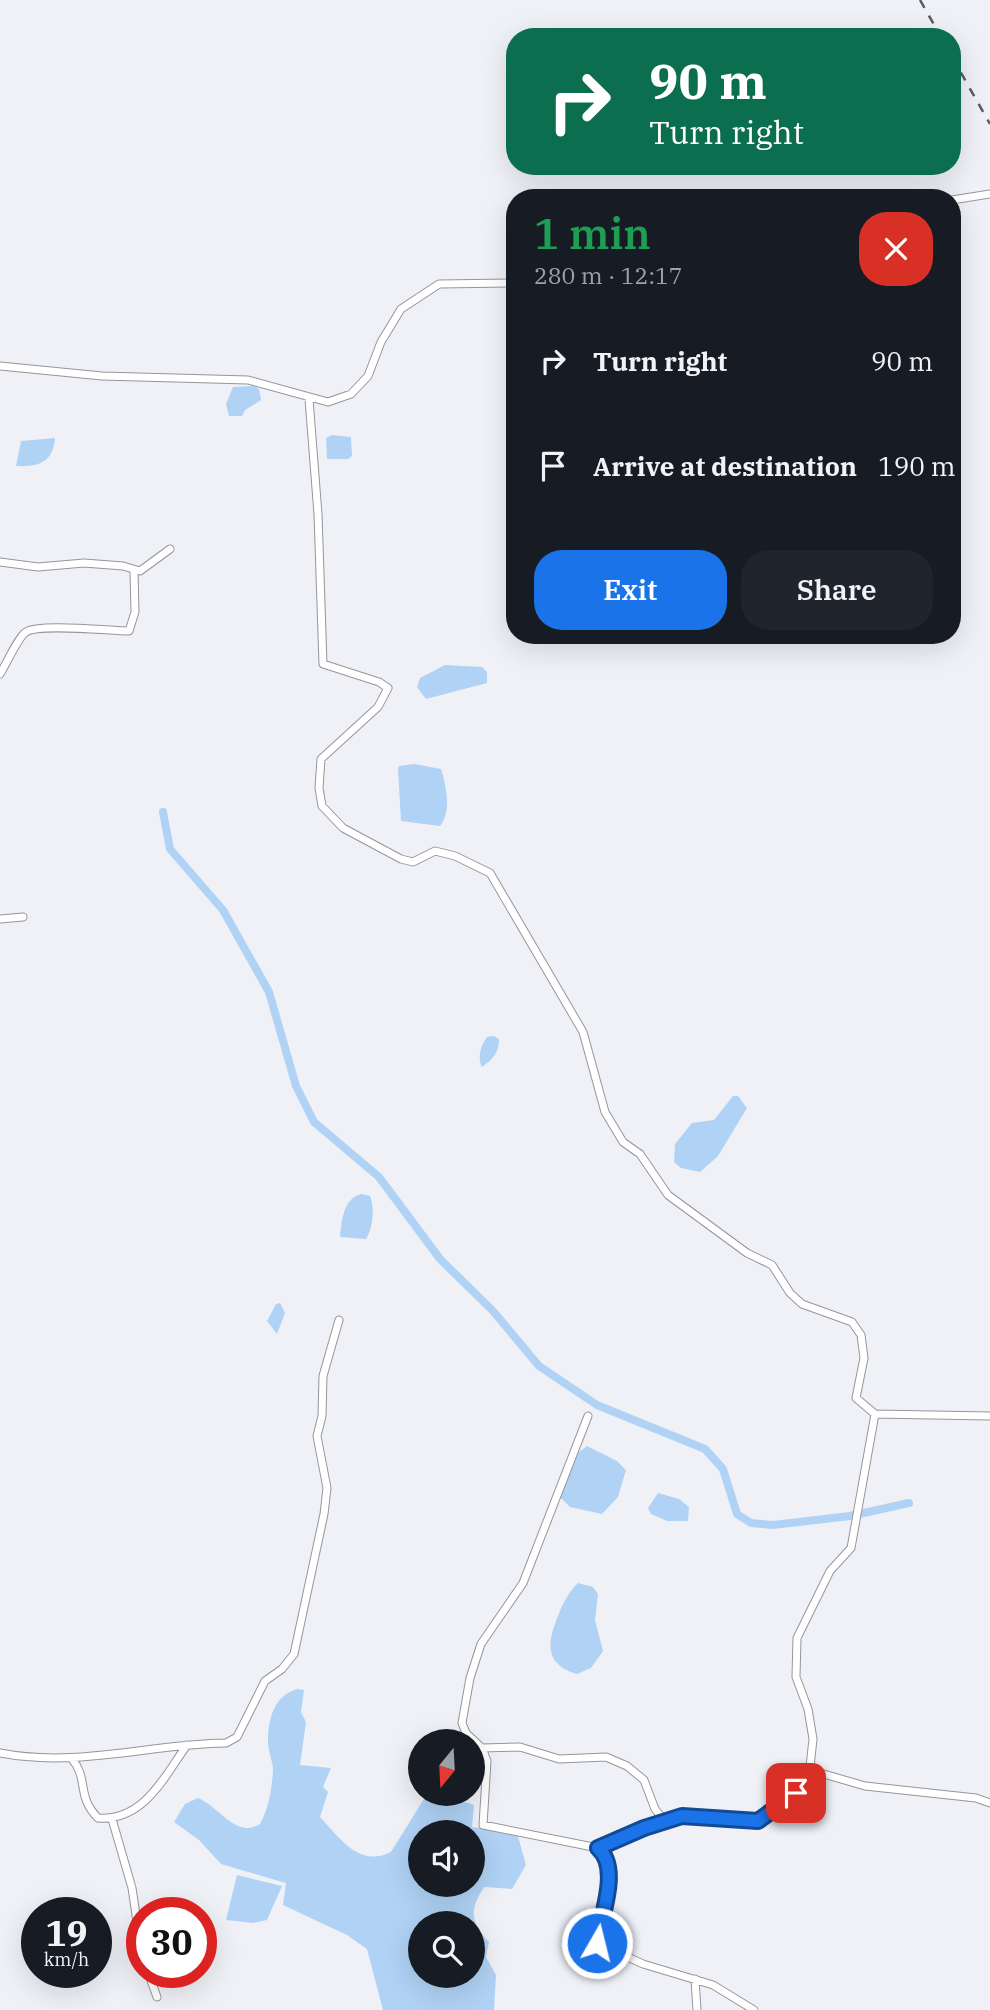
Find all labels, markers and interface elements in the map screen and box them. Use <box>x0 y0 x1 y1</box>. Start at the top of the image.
text: 90 m <box>649 49 767 112</box>
icon: right <box>534 56 625 147</box>
text: Turn right <box>649 111 804 153</box>
text: 1 min <box>534 206 651 261</box>
button: close <box>859 212 933 286</box>
text: 280 m · 12:17 <box>534 260 683 290</box>
icon: right <box>534 342 572 380</box>
text: Turn right <box>593 344 727 378</box>
text: 90 m <box>871 344 933 378</box>
icon: arrive <box>534 447 572 485</box>
text: Arrive at destination <box>593 449 857 483</box>
text: 190 m <box>878 449 956 483</box>
button: Exit <box>534 550 727 630</box>
button: Share <box>741 550 933 630</box>
north arrow <box>408 1729 485 1806</box>
map controls <box>408 1729 485 1988</box>
pin <box>766 1763 826 1823</box>
icon: arrive <box>777 1774 815 1812</box>
button: sound <box>408 1820 485 1897</box>
speed limit sign: 30 <box>126 1897 217 1988</box>
position arrow <box>560 1906 634 1980</box>
text: 19 <box>45 1910 88 1956</box>
button: search <box>408 1911 485 1988</box>
text: km/h <box>44 1948 89 1971</box>

